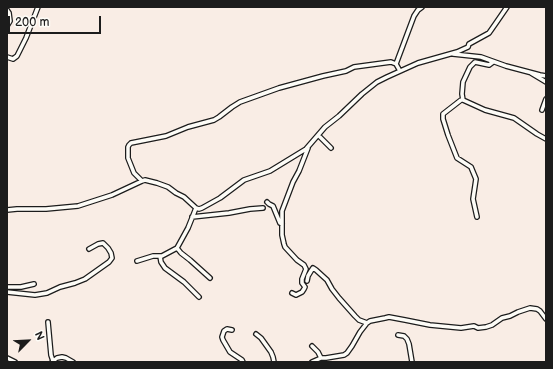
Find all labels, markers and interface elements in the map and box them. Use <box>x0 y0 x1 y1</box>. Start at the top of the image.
scale bar <box>10 8 103 34</box>
text: 200 m <box>15 15 49 30</box>
north arrow <box>8 321 48 361</box>
text: N <box>32 329 47 342</box>

